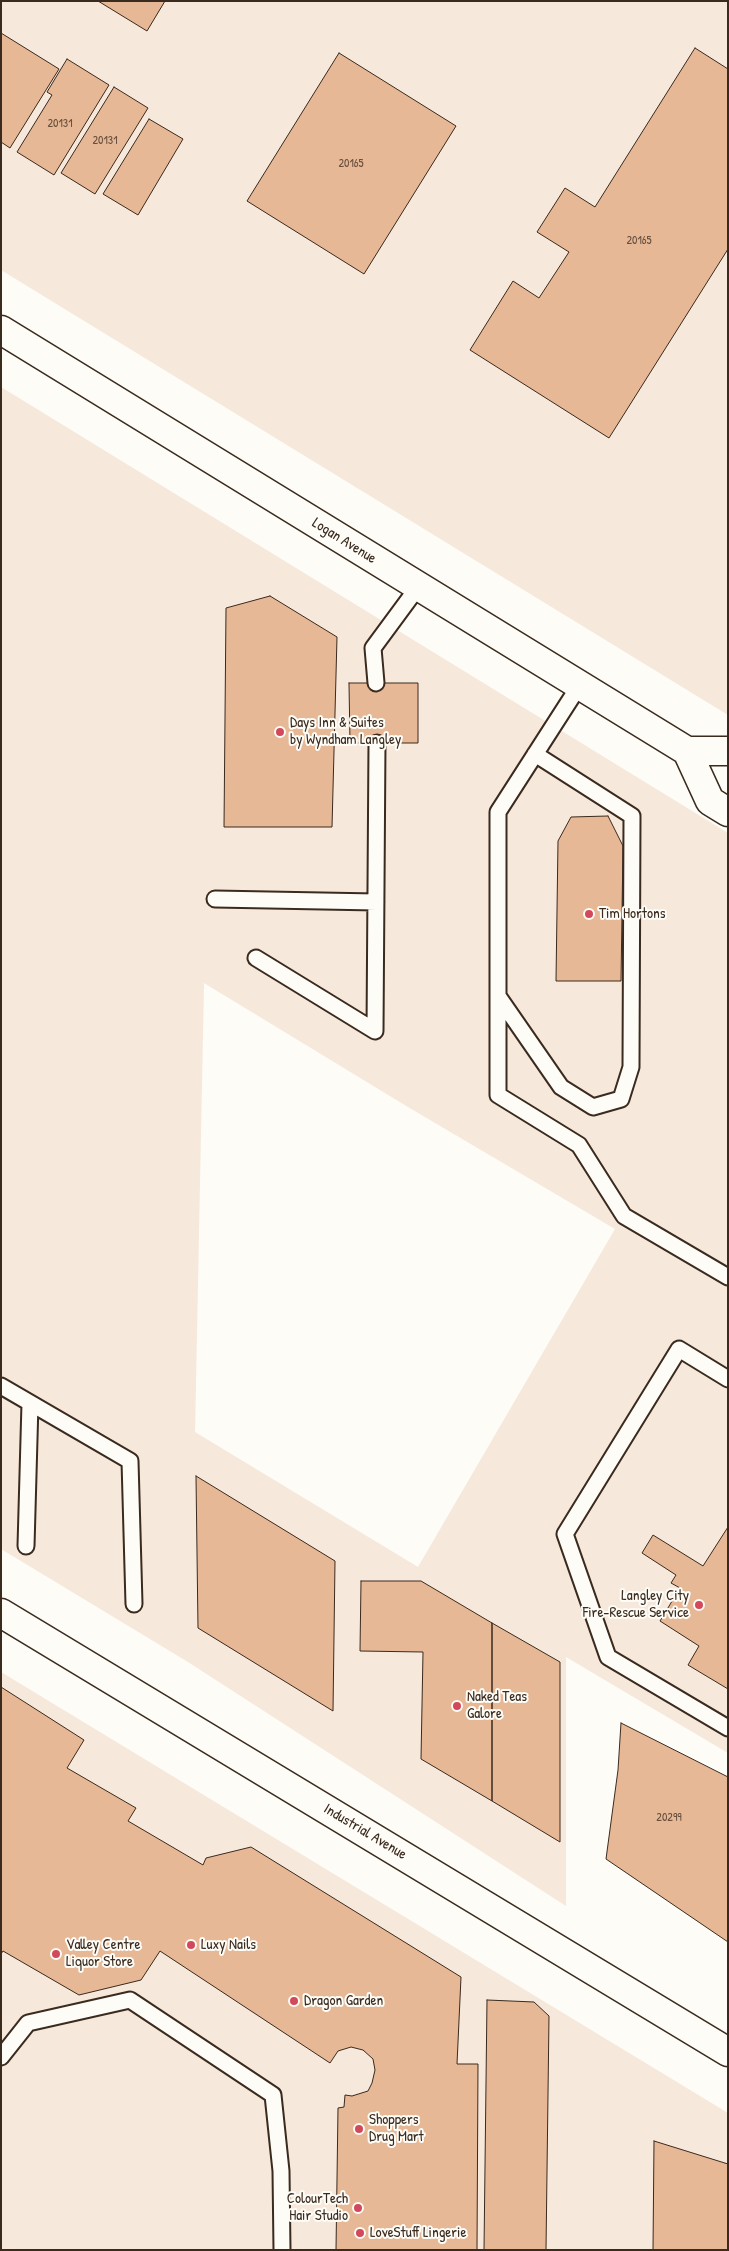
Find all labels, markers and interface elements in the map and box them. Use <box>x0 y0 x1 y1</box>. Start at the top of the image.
house number: 20131 <box>47 117 73 131</box>
house number: 20131 <box>92 134 118 148</box>
house number: 20165 <box>338 157 364 171</box>
house number: 20165 <box>626 234 652 248</box>
street label: Logan Avenue <box>309 514 379 568</box>
place label: Days Inn & Suites by Wyndham Langley <box>290 714 401 749</box>
marker: Days Inn & Suites by Wyndham Langley <box>274 726 286 738</box>
place label: Tim Hortons <box>599 905 666 923</box>
marker: Tim Hortons <box>583 908 595 920</box>
place label: Langley City Fire-Rescue Service <box>583 1587 689 1622</box>
marker: Langley City Fire-Rescue Service <box>693 1599 705 1611</box>
place label: Naked Teas Galore <box>467 1688 527 1723</box>
marker: Naked Teas Galore <box>451 1700 463 1712</box>
street label: Industrial Avenue <box>320 1800 410 1864</box>
house number: 20299 <box>656 1811 682 1825</box>
place label: Valley Centre Liquor Store <box>66 1936 140 1971</box>
place label: Luxy Nails <box>201 1936 256 1954</box>
marker: Luxy Nails <box>185 1939 197 1951</box>
marker: Valley Centre Liquor Store <box>50 1948 62 1960</box>
place label: Dragon Garden <box>304 1992 383 2010</box>
marker: Dragon Garden <box>288 1995 300 2007</box>
place label: Shoppers Drug Mart <box>369 2111 424 2146</box>
marker: Shoppers Drug Mart <box>353 2123 365 2135</box>
place label: ColourTech Hair Studio <box>287 2190 348 2225</box>
marker: ColourTech Hair Studio <box>352 2202 364 2214</box>
place label: LoveStuff Lingerie <box>370 2224 466 2242</box>
marker: LoveStuff Lingerie <box>354 2227 366 2239</box>

